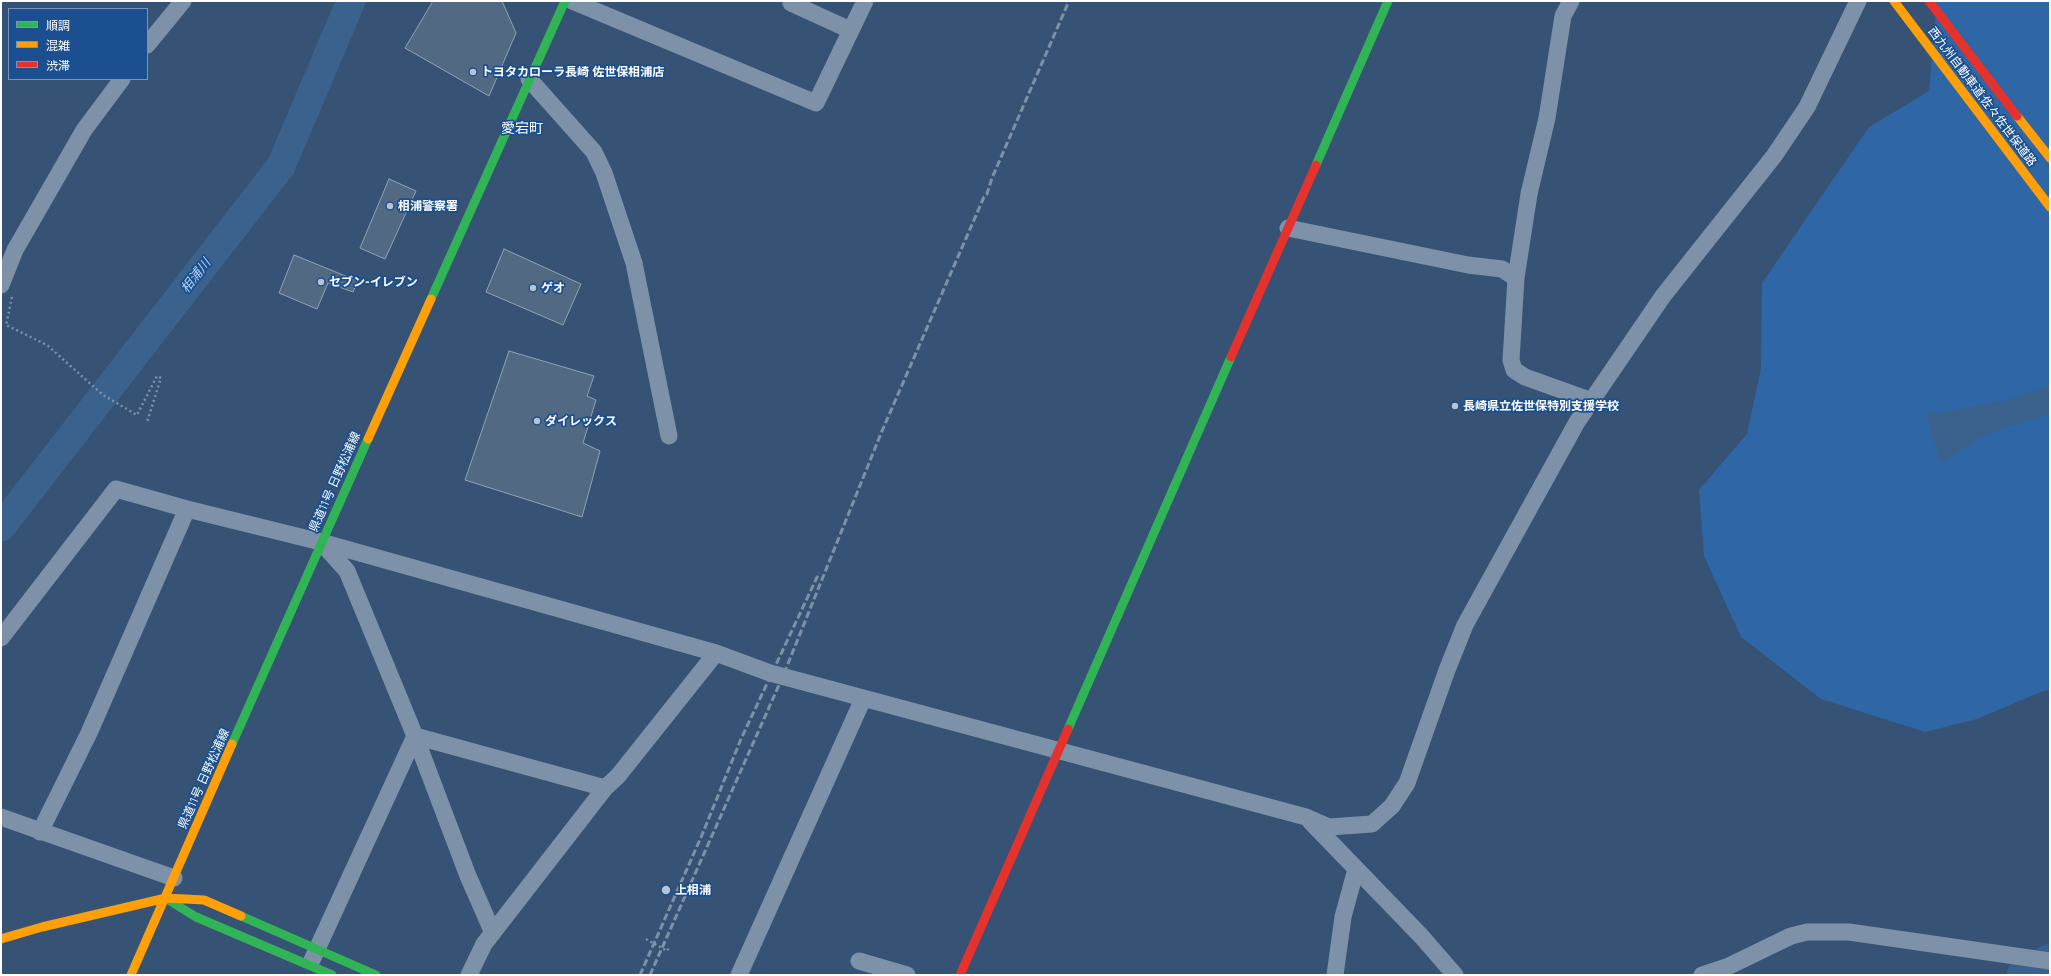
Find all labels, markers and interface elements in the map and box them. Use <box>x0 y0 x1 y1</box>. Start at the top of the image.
legend <box>8 8 148 80</box>
text: 順調 <box>46 18 70 33</box>
street label: 西九州自動車道;佐々佐世保道路 <box>1925 25 2039 169</box>
text: 混雑 <box>46 38 70 53</box>
text: 渋滞 <box>46 58 70 73</box>
place label: トヨタカローラ長崎 佐世保相浦店 <box>481 65 664 79</box>
marker: トヨタカローラ長崎 佐世保相浦店 <box>468 67 478 77</box>
district label: 愛宕町 <box>501 121 543 137</box>
place label: 相浦警察署 <box>398 199 458 213</box>
marker: 相浦警察署 <box>385 201 395 211</box>
water label: 相浦川 <box>178 256 214 296</box>
place label: セブン-イレブン <box>329 275 418 289</box>
marker: セブン-イレブン <box>316 277 326 287</box>
place label: ゲオ <box>541 281 565 295</box>
marker: ゲオ <box>528 283 538 293</box>
place label: 長崎県立佐世保特別支援学校 <box>1463 399 1619 413</box>
marker: 長崎県立佐世保特別支援学校 <box>1450 401 1460 411</box>
place label: ダイレックス <box>545 414 617 428</box>
marker: ダイレックス <box>532 416 542 426</box>
street label: 県道11号 日野松浦線 <box>306 430 364 534</box>
street label: 県道11号 日野松浦線 <box>175 727 233 831</box>
place label: 上相浦 <box>675 883 711 897</box>
marker: 上相浦 <box>660 884 672 896</box>

